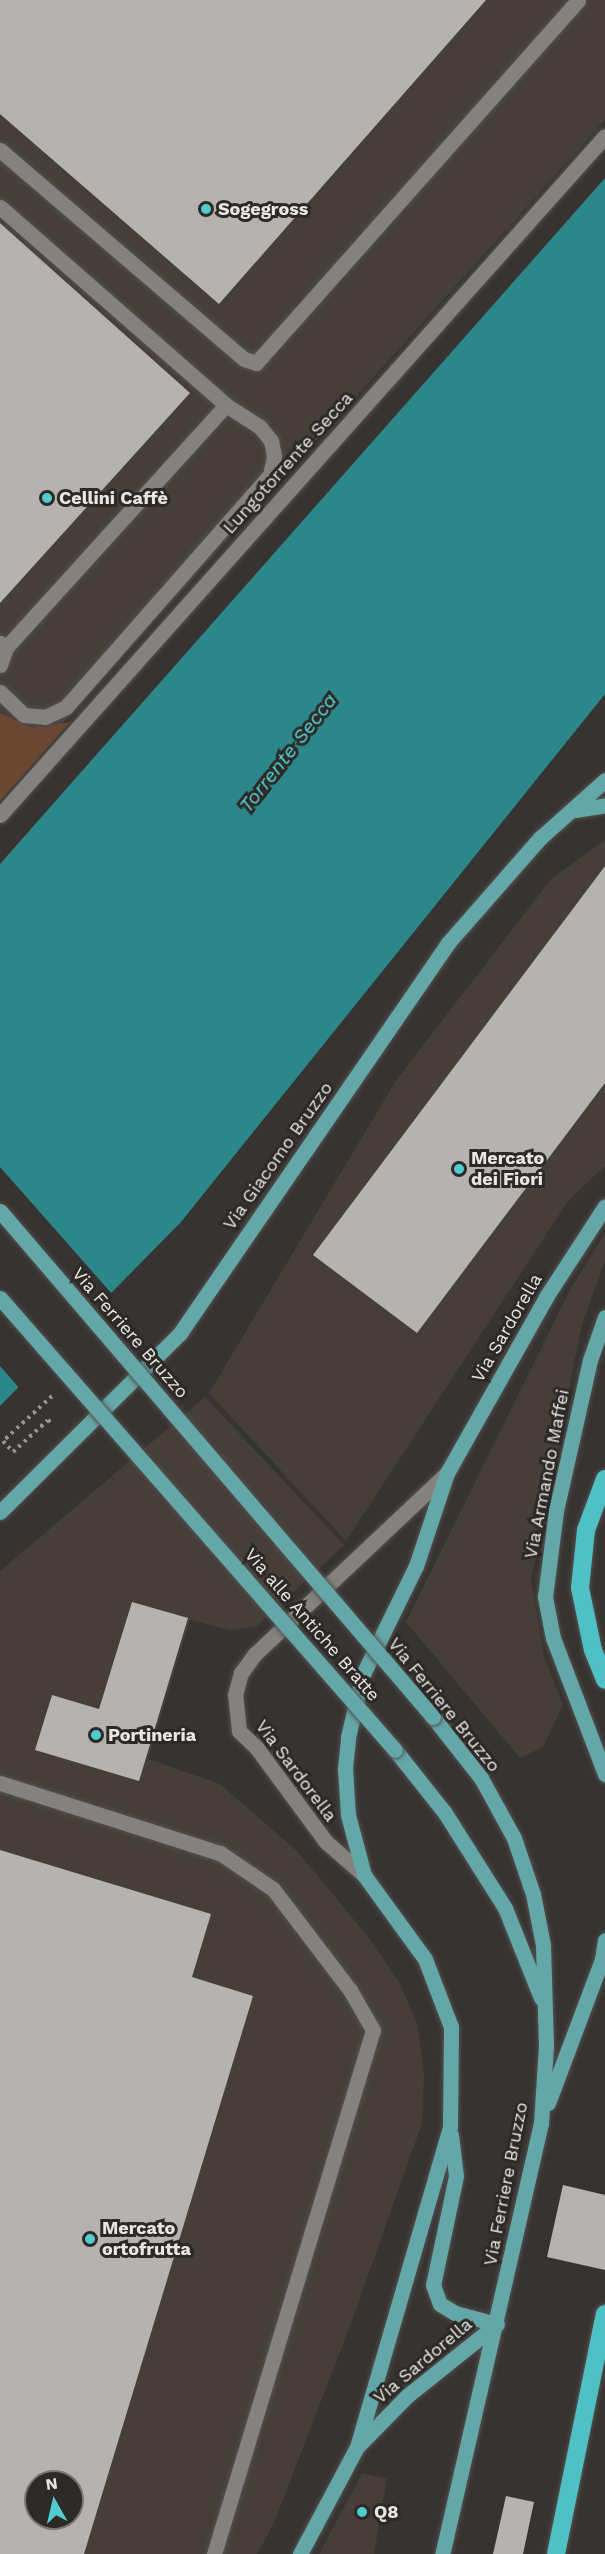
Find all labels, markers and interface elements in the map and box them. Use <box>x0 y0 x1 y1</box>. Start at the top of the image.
place label: Sogegross <box>218 198 308 220</box>
marker: Sogegross <box>199 202 213 216</box>
street label: Lungotorrente Secca <box>219 388 357 538</box>
place label: Cellini Caffè <box>59 487 168 509</box>
marker: Cellini Caffè <box>40 491 54 505</box>
water label: Torrente Secca <box>234 689 342 817</box>
street label: Via Giacomo Bruzzo <box>219 1078 337 1234</box>
place label: Mercato dei Fiori <box>471 1148 544 1190</box>
marker: Mercato dei Fiori <box>452 1162 466 1176</box>
street label: Via Ferriere Bruzzo <box>67 1263 193 1403</box>
street label: Via Sardorella <box>467 1270 547 1386</box>
street label: Via Armando Maffei <box>520 1387 574 1561</box>
street label: Via alle Antiche Bratte <box>239 1544 385 1706</box>
street label: Via Ferriere Bruzzo <box>383 1633 505 1777</box>
street label: Via Sardorella <box>251 1716 341 1826</box>
place label: Portineria <box>108 1724 196 1746</box>
marker: Portineria <box>89 1728 103 1742</box>
street label: Via Ferriere Bruzzo <box>479 2100 533 2268</box>
place label: Mercato ortofrutta <box>102 2218 191 2260</box>
marker: Mercato ortofrutta <box>83 2232 97 2246</box>
street label: Via Sardorella <box>369 2313 477 2409</box>
north arrow <box>24 2470 84 2530</box>
text: N <box>45 2473 59 2494</box>
place label: Q8 <box>374 2501 399 2523</box>
marker: Q8 <box>355 2505 369 2519</box>

